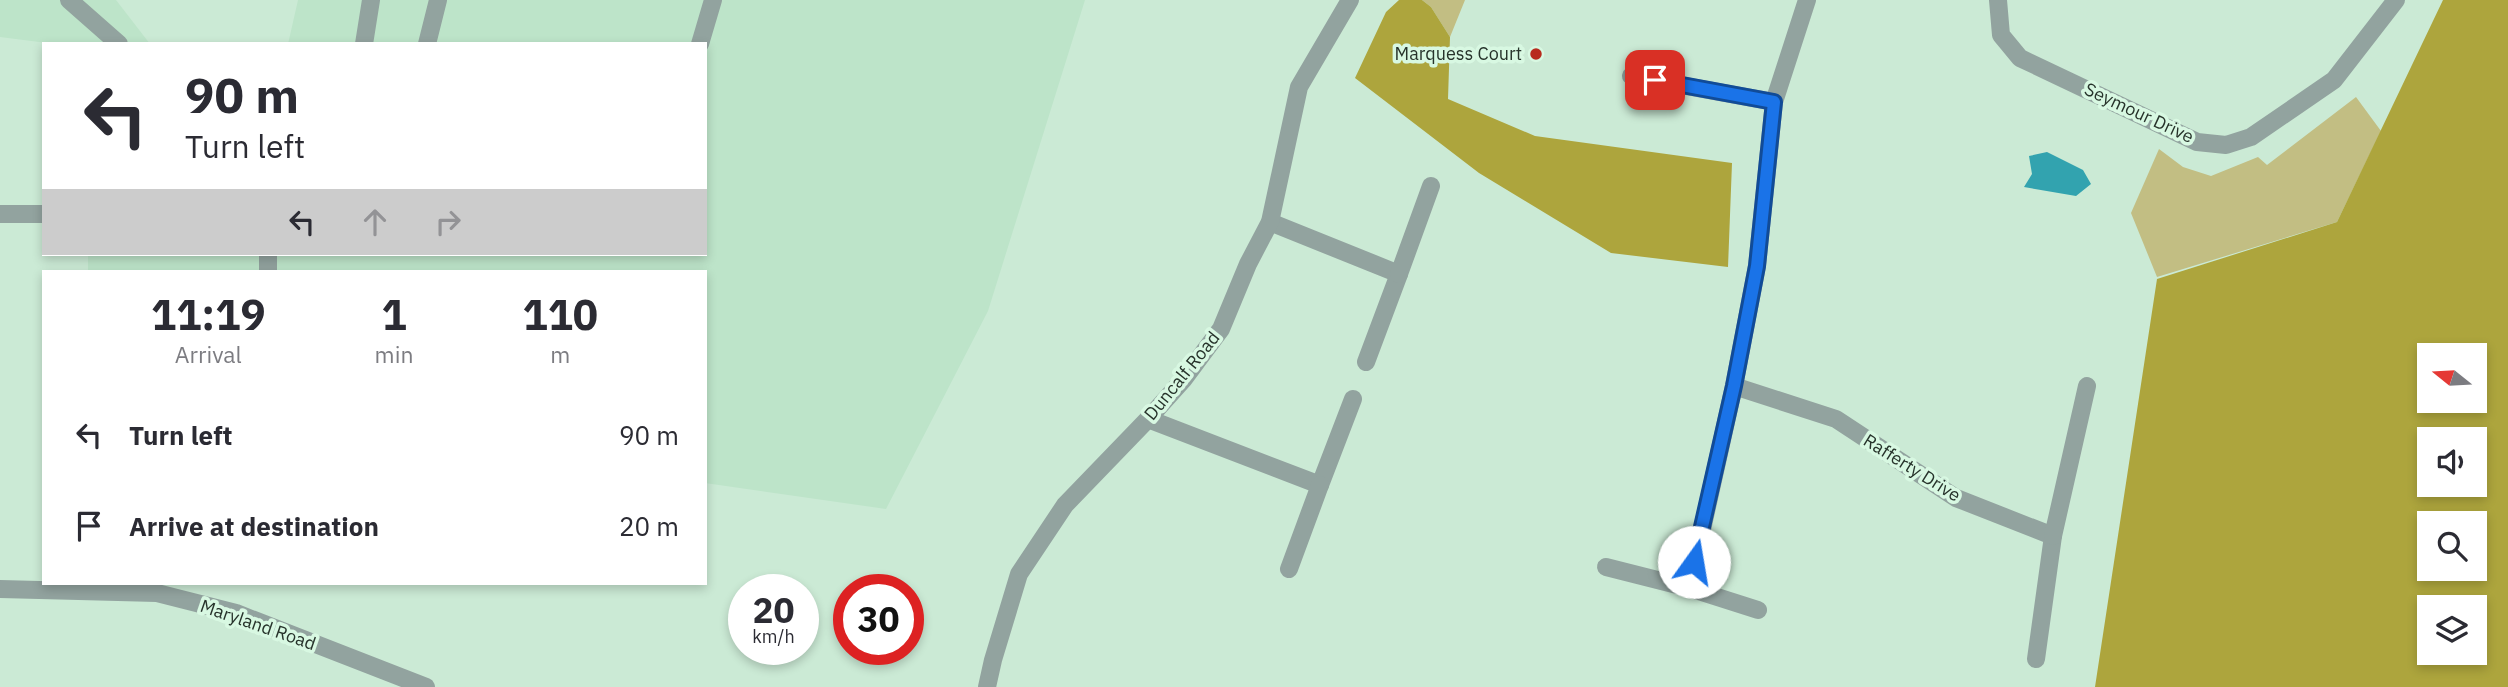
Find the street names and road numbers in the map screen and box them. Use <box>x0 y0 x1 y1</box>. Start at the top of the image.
street label: Seymour Drive <box>2081 77 2198 148</box>
street label: Duncalf Road <box>1139 327 1224 425</box>
street label: Rafferty Drive <box>1859 429 1965 507</box>
street label: Maryland Road <box>197 594 319 655</box>

